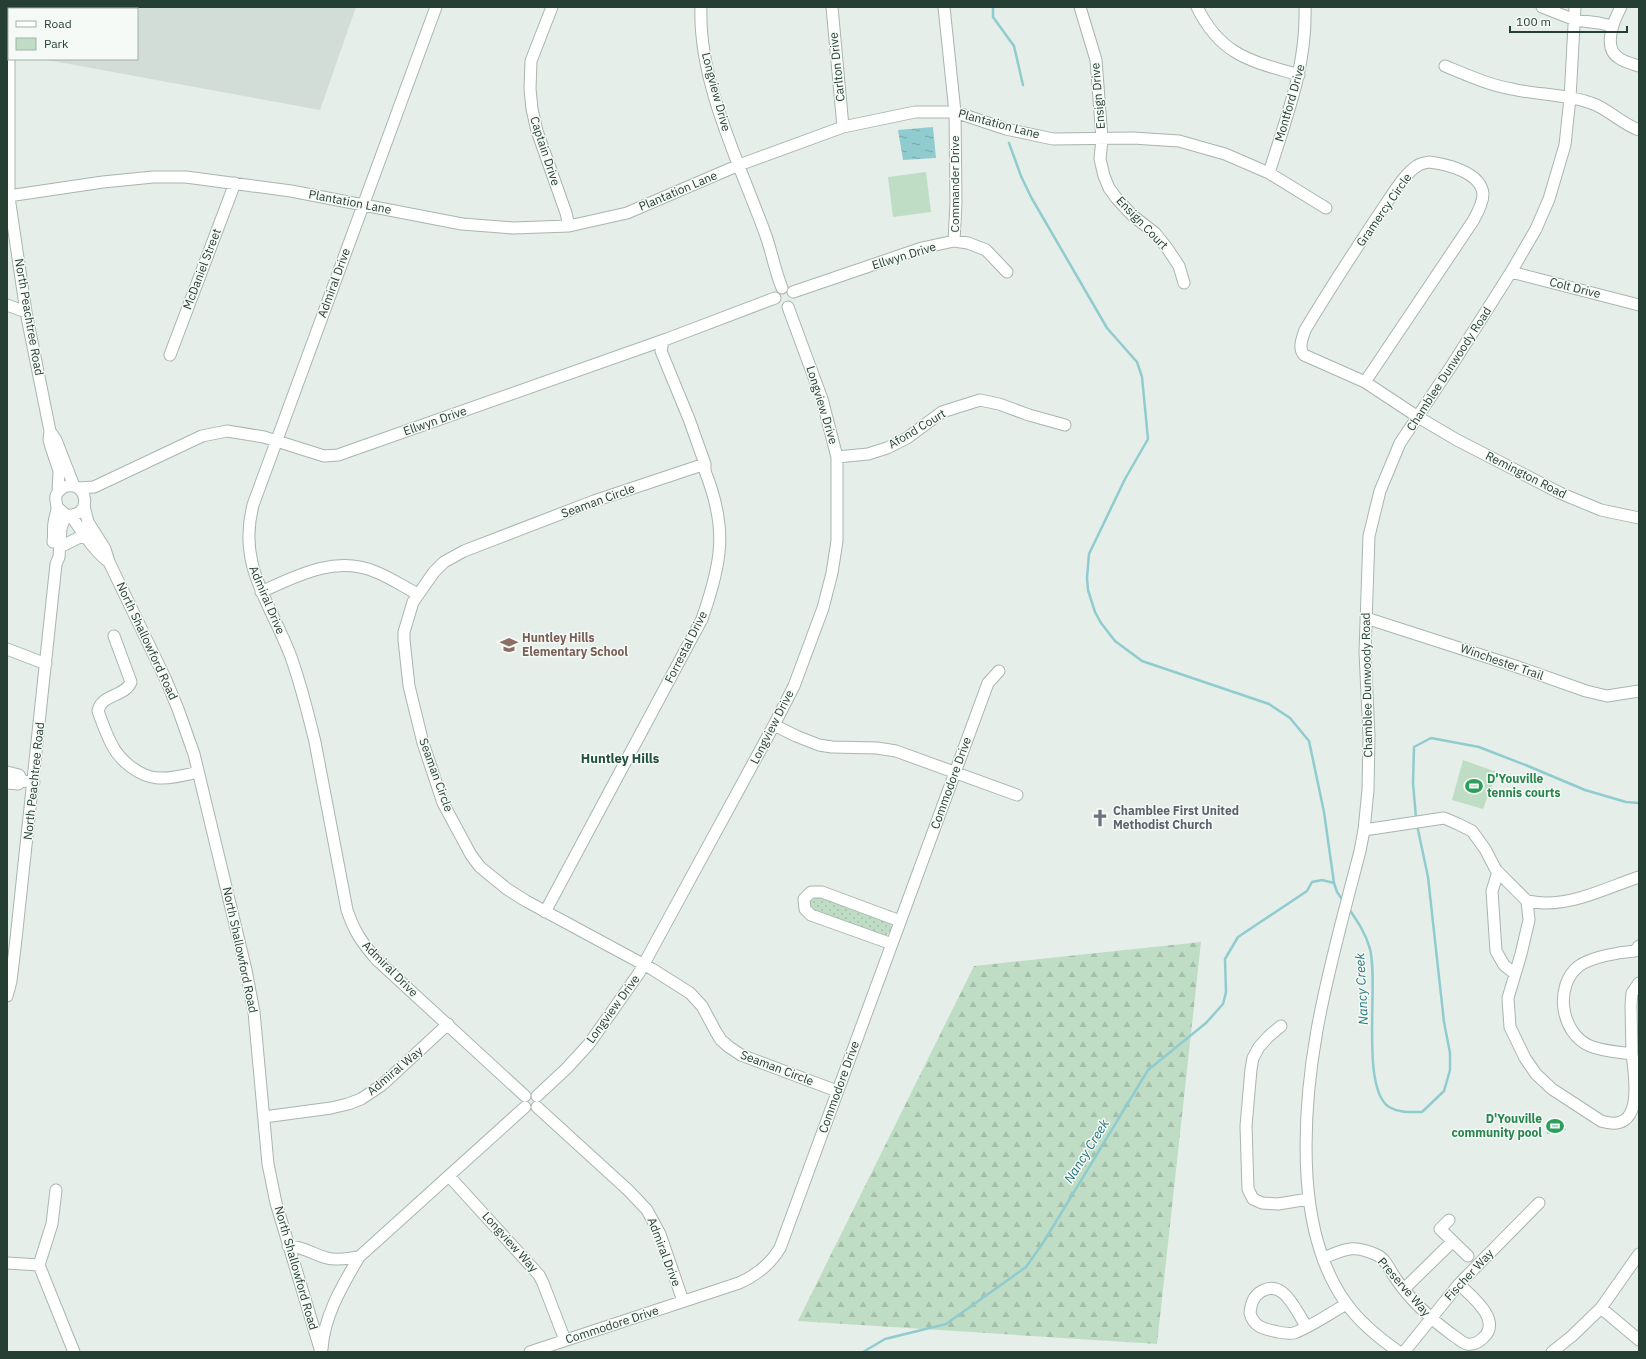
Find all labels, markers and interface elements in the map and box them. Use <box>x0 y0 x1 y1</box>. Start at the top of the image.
legend <box>8 8 138 60</box>
scale bar <box>1510 8 1627 34</box>
text: 100 m <box>1516 14 1551 29</box>
text: Road <box>44 16 72 31</box>
street label: Carlton Drive <box>825 31 848 103</box>
text: Park <box>44 36 69 51</box>
street label: Longview Drive <box>699 51 734 133</box>
street label: Ensign Drive <box>1087 62 1108 130</box>
street label: Montford Drive <box>1271 62 1308 143</box>
street label: Plantation Lane <box>957 105 1042 142</box>
street label: Captain Drive <box>527 114 564 188</box>
street label: Commander Drive <box>947 135 962 233</box>
street label: Plantation Lane <box>636 167 720 214</box>
street label: Gramercy Circle <box>1353 170 1415 249</box>
street label: Plantation Lane <box>308 186 393 217</box>
street label: Ensign Court <box>1113 193 1171 252</box>
street label: McDaniel Street <box>179 226 224 311</box>
street label: Ellwyn Drive <box>870 239 938 272</box>
street label: Admiral Drive <box>314 246 353 320</box>
street label: North Peachtree Road <box>12 257 47 377</box>
street label: Colt Drive <box>1548 274 1603 301</box>
street label: Chamblee Dunwoody Road <box>1403 304 1494 434</box>
street label: Longview Drive <box>803 364 842 446</box>
street label: Ellwyn Drive <box>401 403 469 438</box>
street label: Afond Court <box>885 406 948 452</box>
street label: Remington Road <box>1483 448 1569 501</box>
street label: Seaman Circle <box>559 480 637 521</box>
street label: Admiral Drive <box>246 563 289 637</box>
street label: North Shallowford Road <box>114 579 181 702</box>
street label: Forrestal Drive <box>661 608 710 685</box>
street label: Chamblee Dunwoody Road <box>1358 612 1375 758</box>
place label: Huntley Hills Elementary School <box>522 630 628 659</box>
school or university icon: Huntley Hills Elementary School <box>499 635 519 655</box>
street label: Winchester Trail <box>1459 640 1546 683</box>
street label: Longview Drive <box>746 687 797 766</box>
street label: North Peachtree Road <box>20 721 47 841</box>
street label: Commodore Drive <box>927 734 974 831</box>
street label: Seaman Circle <box>416 736 457 814</box>
district label: Huntley Hills <box>581 750 660 767</box>
place label: D'Youville tennis courts <box>1487 771 1561 800</box>
sports icon: D'Youville tennis courts <box>1464 776 1484 796</box>
place label: Chamblee First United Methodist Church <box>1113 803 1239 832</box>
church icon: Chamblee First United Methodist Church <box>1090 808 1110 828</box>
street label: North Shallowford Road <box>220 886 261 1014</box>
street label: Admiral Drive <box>359 938 422 1000</box>
water label: Nancy Creek <box>1351 952 1372 1025</box>
street label: Longview Drive <box>583 971 643 1046</box>
street label: Commodore Drive <box>815 1038 862 1135</box>
street label: Admiral Way <box>364 1043 426 1098</box>
street label: Seaman Circle <box>738 1047 816 1089</box>
place label: D'Youville community pool <box>1452 1111 1542 1140</box>
water label: Nancy Creek <box>1060 1116 1113 1186</box>
sports icon: D'Youville community pool <box>1545 1116 1565 1136</box>
street label: North Shallowford Road <box>272 1204 321 1332</box>
street label: Longview Way <box>479 1208 541 1275</box>
street label: Admiral Drive <box>644 1215 685 1289</box>
street label: Fischer Way <box>1441 1246 1496 1304</box>
street label: Preserve Way <box>1375 1254 1434 1319</box>
street label: Commodore Drive <box>563 1302 661 1347</box>

